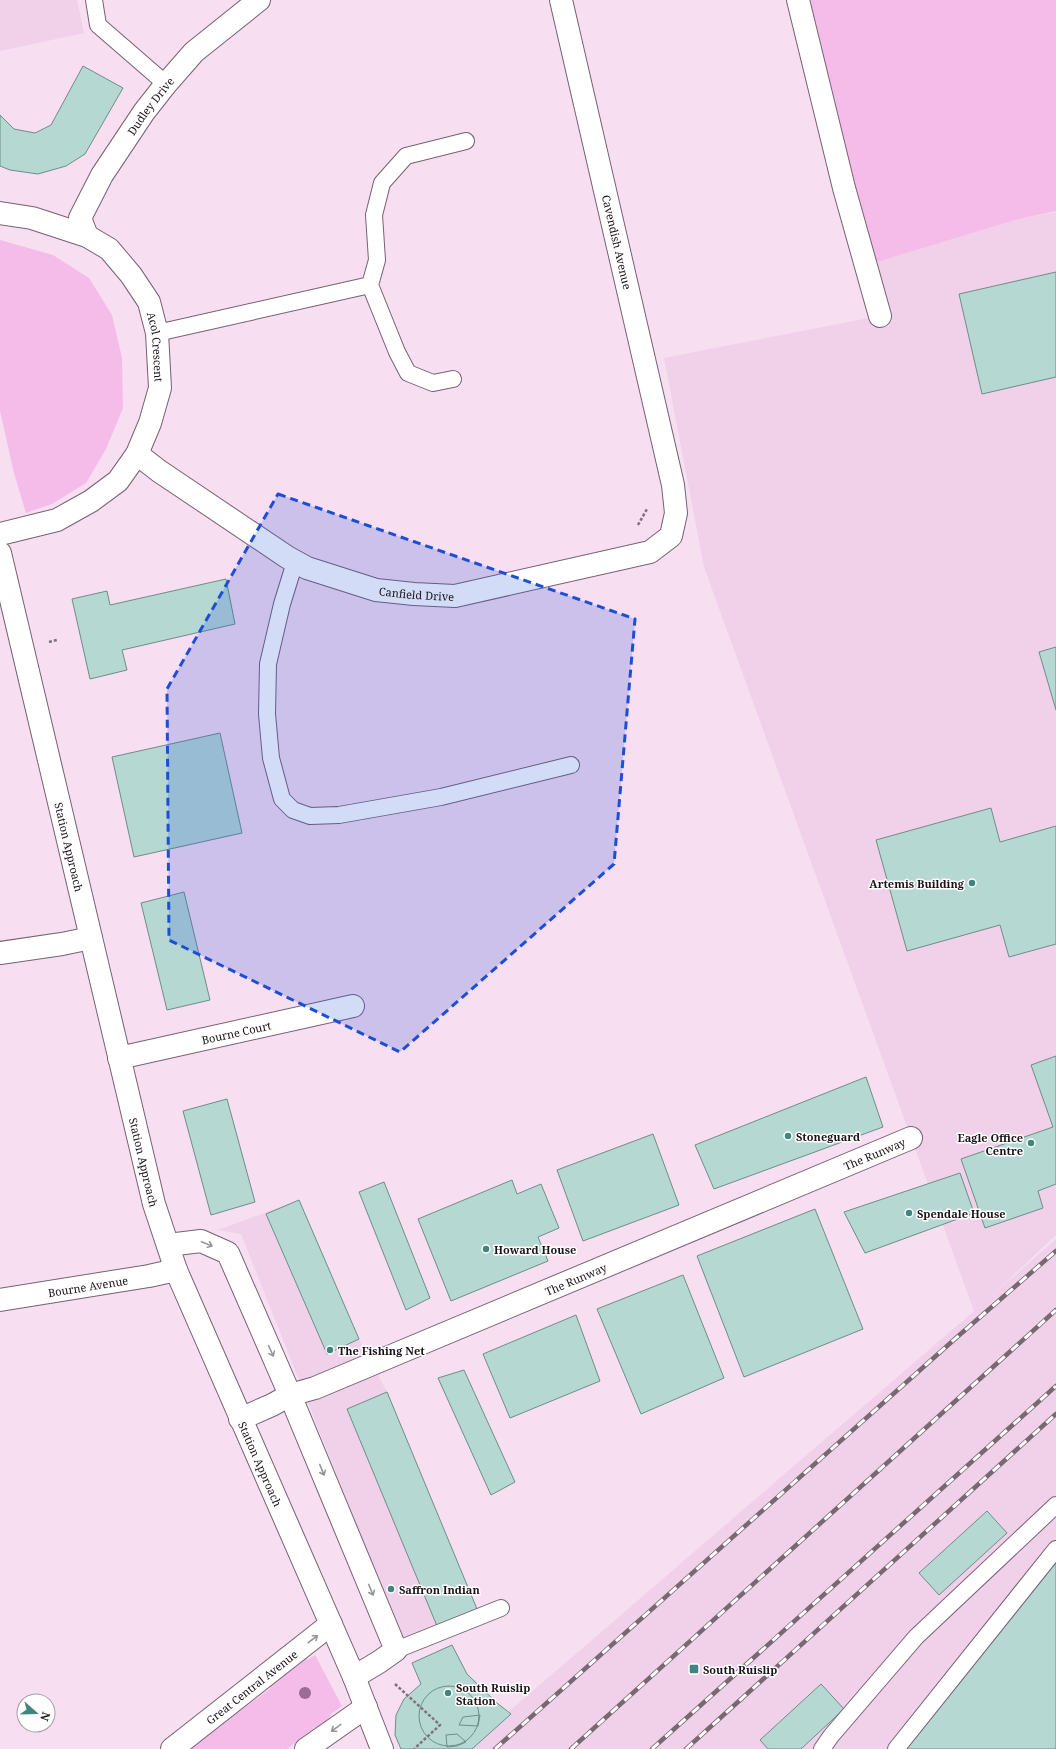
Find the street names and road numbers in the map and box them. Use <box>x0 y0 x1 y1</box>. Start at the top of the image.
street label: Dudley Drive <box>123 73 177 138</box>
street label: Cavendish Avenue <box>599 193 635 291</box>
street label: Acol Crescent <box>144 310 167 382</box>
street label: Canfield Drive <box>378 583 455 603</box>
street label: Station Approach <box>52 801 87 893</box>
street label: Bourne Court <box>200 1017 272 1047</box>
street label: Station Approach <box>126 1116 162 1208</box>
street label: The Runway <box>841 1133 908 1173</box>
street label: The Runway <box>542 1259 609 1298</box>
street label: Bourne Avenue <box>47 1272 129 1300</box>
street label: Station Approach <box>236 1419 286 1509</box>
street label: Great Central Avenue <box>203 1646 300 1727</box>

